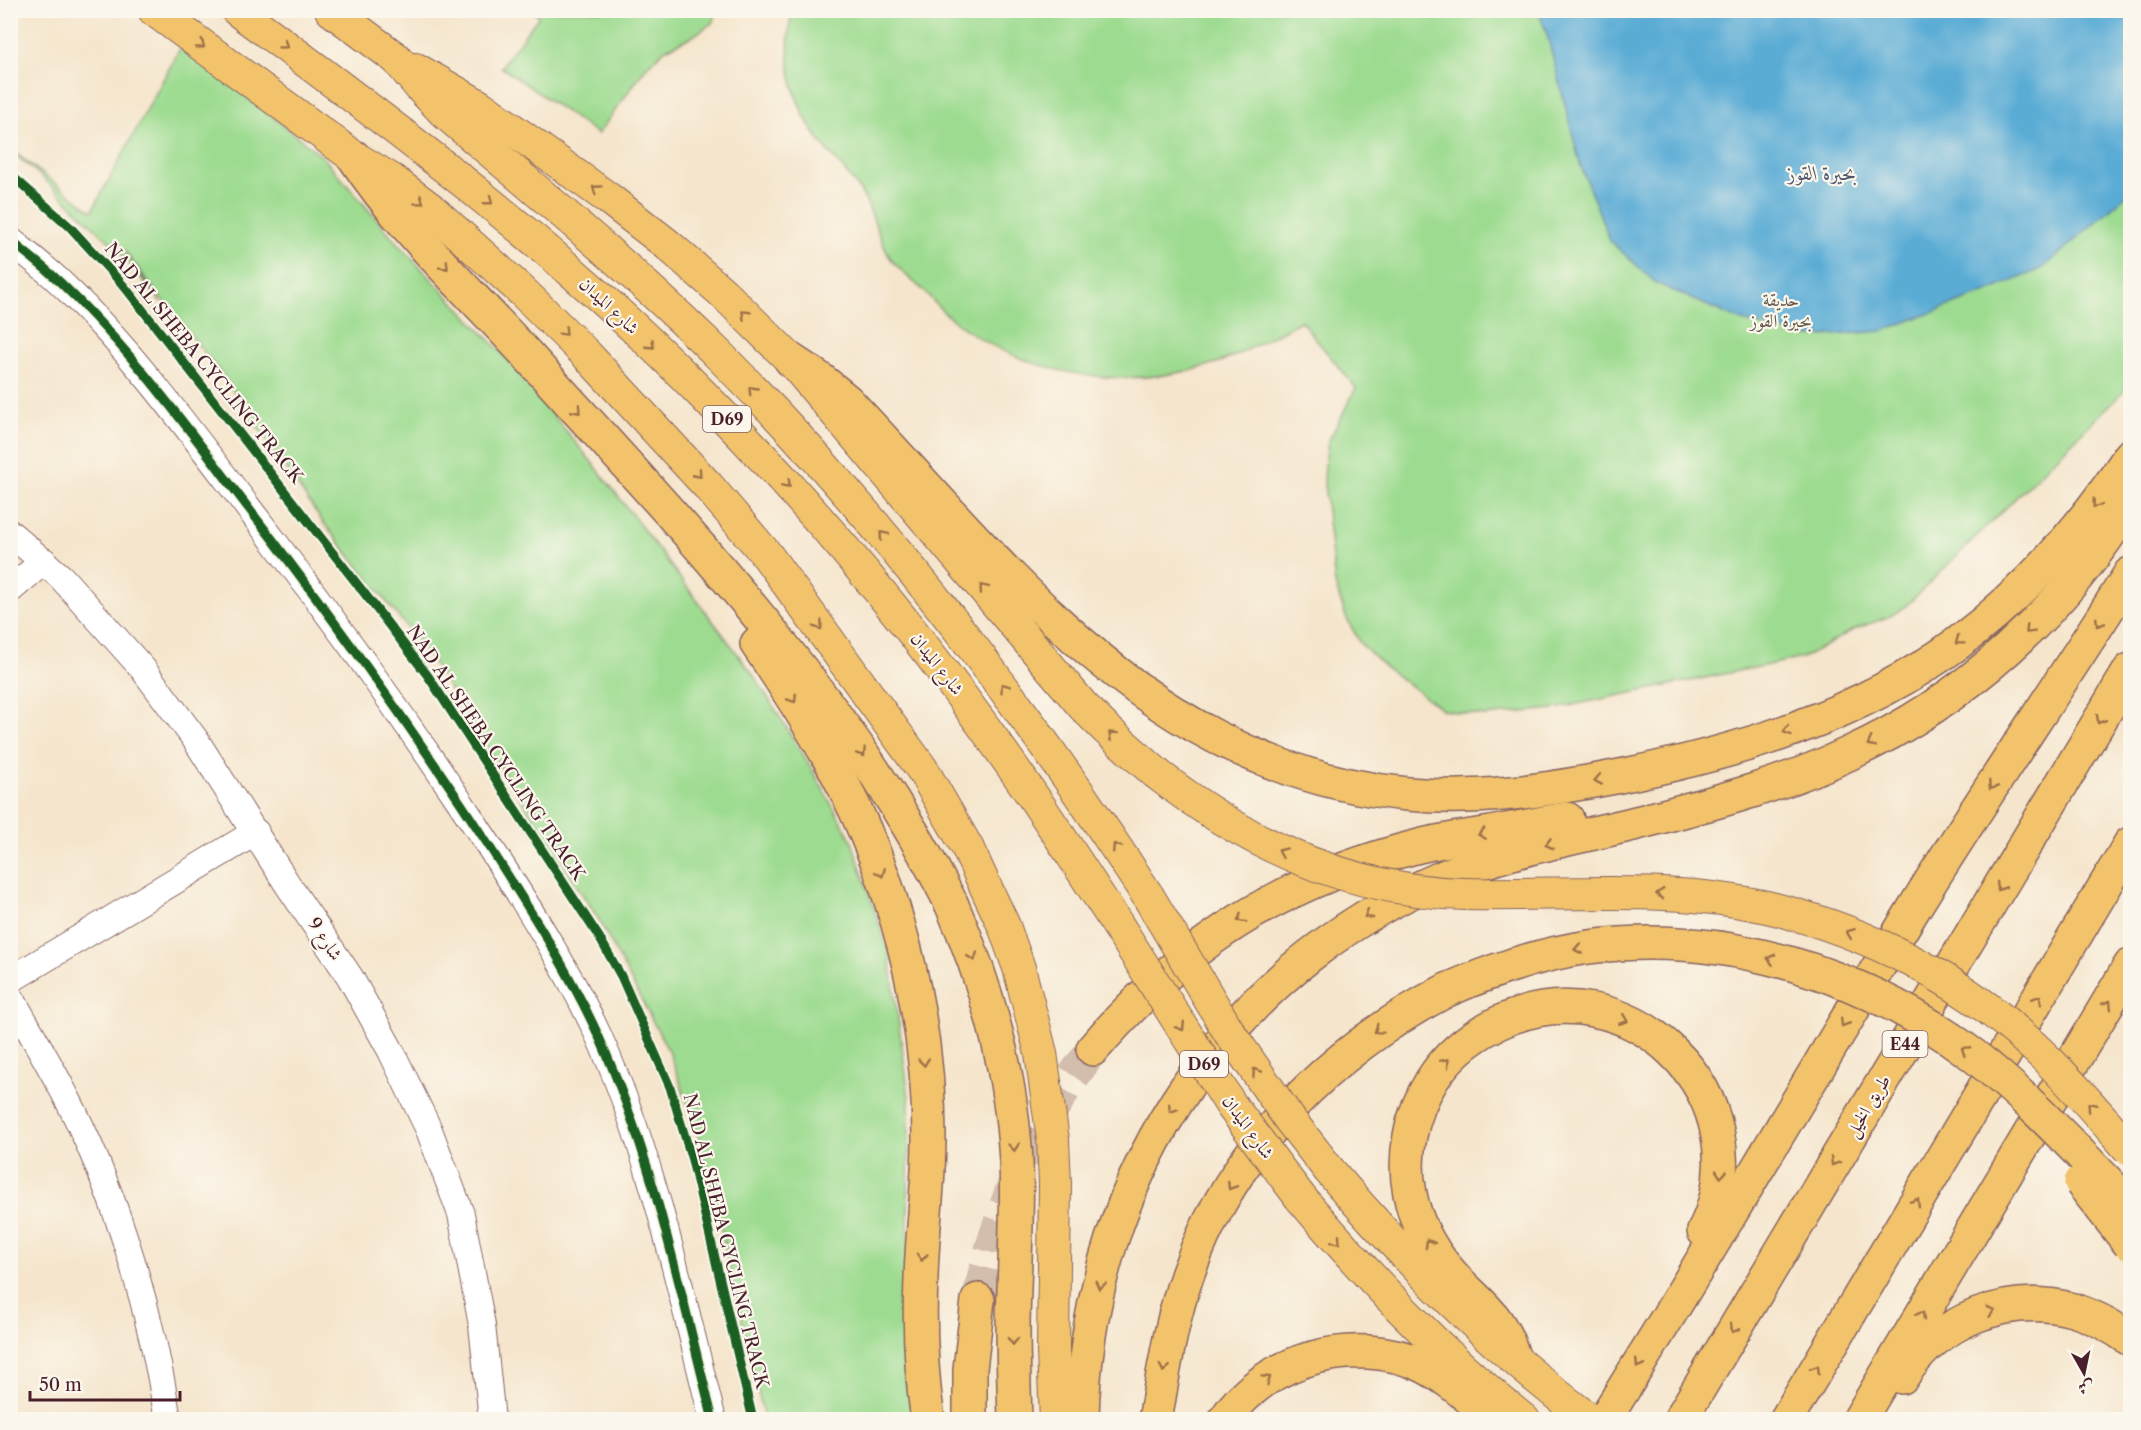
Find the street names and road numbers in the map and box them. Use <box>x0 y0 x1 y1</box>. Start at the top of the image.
street label: NAD AL SHEBA CYCLING TRACK <box>100 238 309 489</box>
street label: شارع الميدان <box>572 273 643 342</box>
road number: D69 <box>703 406 751 432</box>
street label: NAD AL SHEBA CYCLING TRACK <box>402 621 591 886</box>
street label: شارع الميدان <box>903 628 968 702</box>
street label: شارع 9 <box>300 914 347 967</box>
road number: E44 <box>1882 1031 1928 1057</box>
road number: D69 <box>1180 1051 1228 1077</box>
street label: طريق الخيل <box>1841 1071 1897 1142</box>
street label: NAD AL SHEBA CYCLING TRACK <box>679 1091 774 1392</box>
street label: شارع الميدان <box>1214 1091 1278 1166</box>

